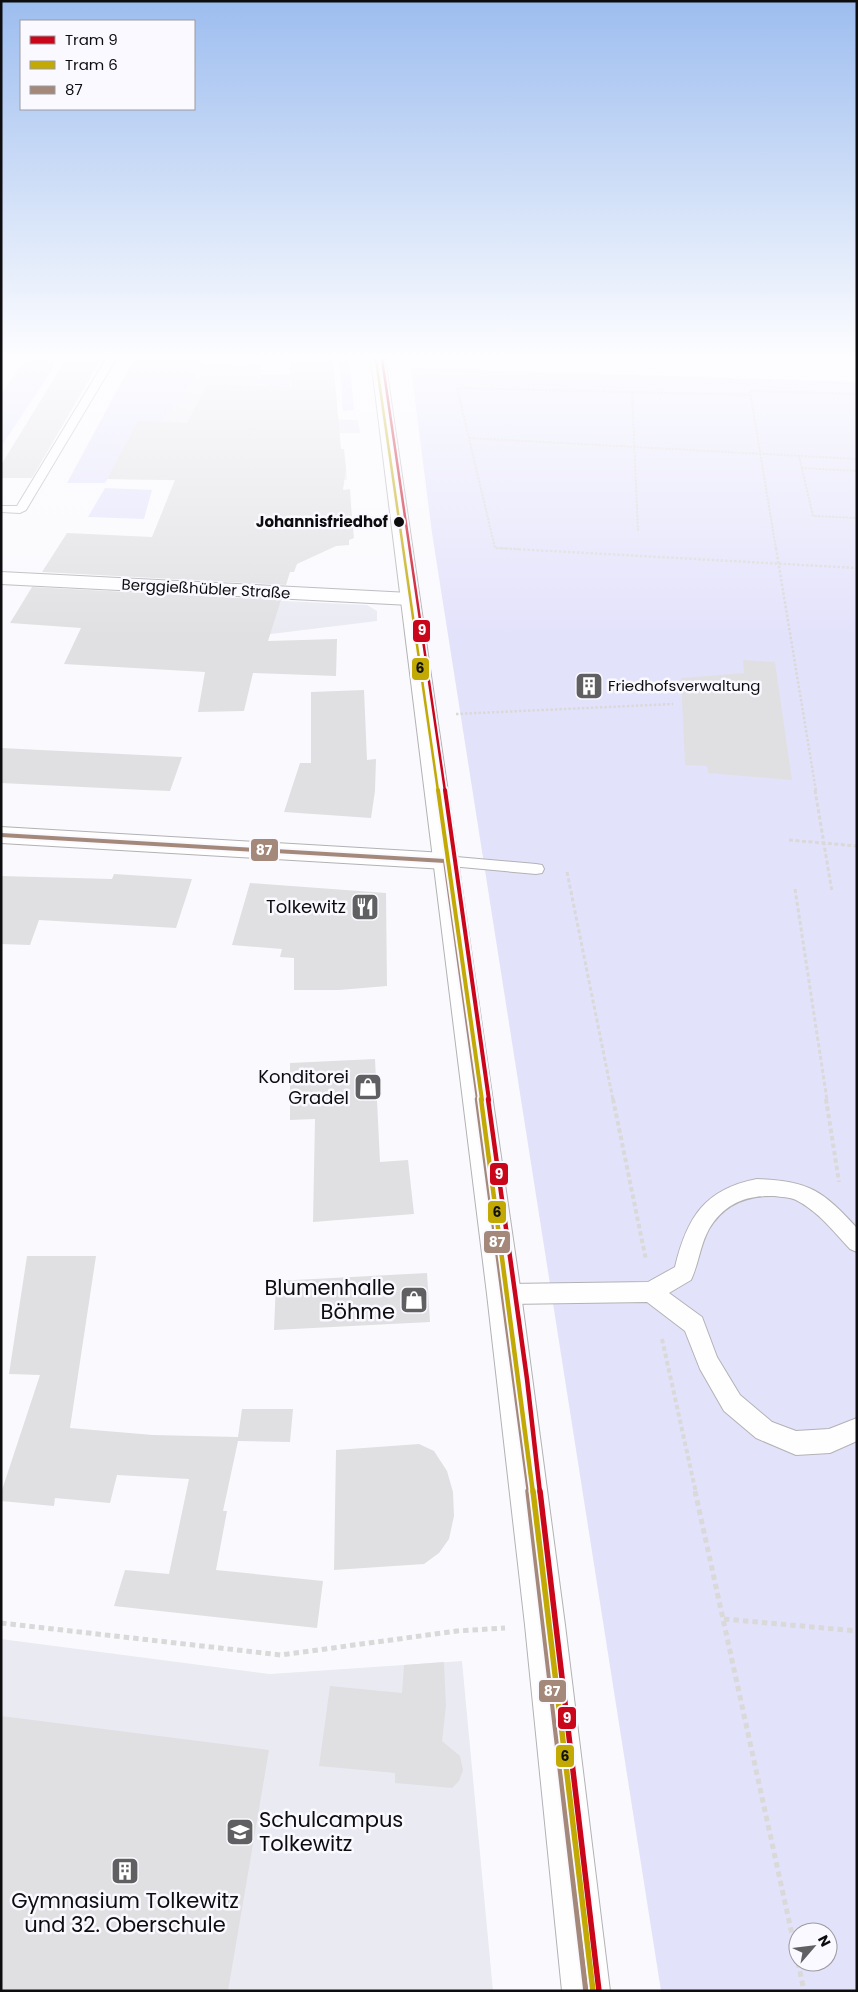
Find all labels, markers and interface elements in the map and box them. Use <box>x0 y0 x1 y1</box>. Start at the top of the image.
legend <box>20 20 195 110</box>
text: Tram 9 <box>65 29 118 50</box>
text: Tram 6 <box>65 54 118 75</box>
text: 87 <box>65 79 83 100</box>
place label: Johannisfriedhof <box>256 511 389 532</box>
marker: Johannisfriedhof <box>392 515 406 529</box>
street label: Berggießhübler Straße <box>121 574 291 603</box>
line badge: 9 <box>412 619 431 643</box>
text: 9 <box>418 620 426 640</box>
line badge: 6 <box>411 657 430 681</box>
text: 6 <box>416 658 425 678</box>
building icon: Friedhofsverwaltung <box>574 671 604 701</box>
place label: Friedhofsverwaltung <box>608 675 761 696</box>
line badge: 87 <box>250 838 279 862</box>
text: 87 <box>256 840 273 860</box>
restaurant icon: Tolkewitz <box>350 892 380 922</box>
place label: Tolkewitz <box>266 894 346 919</box>
place label: Konditorei Gradel <box>258 1064 349 1110</box>
shop icon: Konditorei Gradel <box>353 1072 383 1102</box>
line badge: 9 <box>489 1162 509 1186</box>
text: 9 <box>495 1164 503 1184</box>
line badge: 6 <box>487 1200 507 1224</box>
text: 6 <box>493 1202 502 1222</box>
line badge: 87 <box>483 1230 511 1254</box>
text: 87 <box>489 1232 506 1252</box>
place label: Blumenhalle Böhme <box>264 1273 395 1326</box>
shop icon: Blumenhalle Böhme <box>399 1285 429 1315</box>
line badge: 87 <box>538 1679 567 1703</box>
text: 87 <box>544 1681 561 1701</box>
line badge: 9 <box>557 1706 577 1730</box>
text: 9 <box>563 1708 571 1728</box>
line badge: 6 <box>555 1744 575 1768</box>
text: 6 <box>561 1746 570 1766</box>
place label: Schulcampus Tolkewitz <box>259 1805 403 1858</box>
school or university icon: Schulcampus Tolkewitz <box>225 1817 255 1847</box>
building icon: Gymnasium Tolkewitz und 32. Oberschule <box>110 1856 140 1886</box>
place label: Gymnasium Tolkewitz und 32. Oberschule <box>11 1886 239 1939</box>
north arrow <box>788 1922 838 1972</box>
text: N <box>813 1932 836 1950</box>

